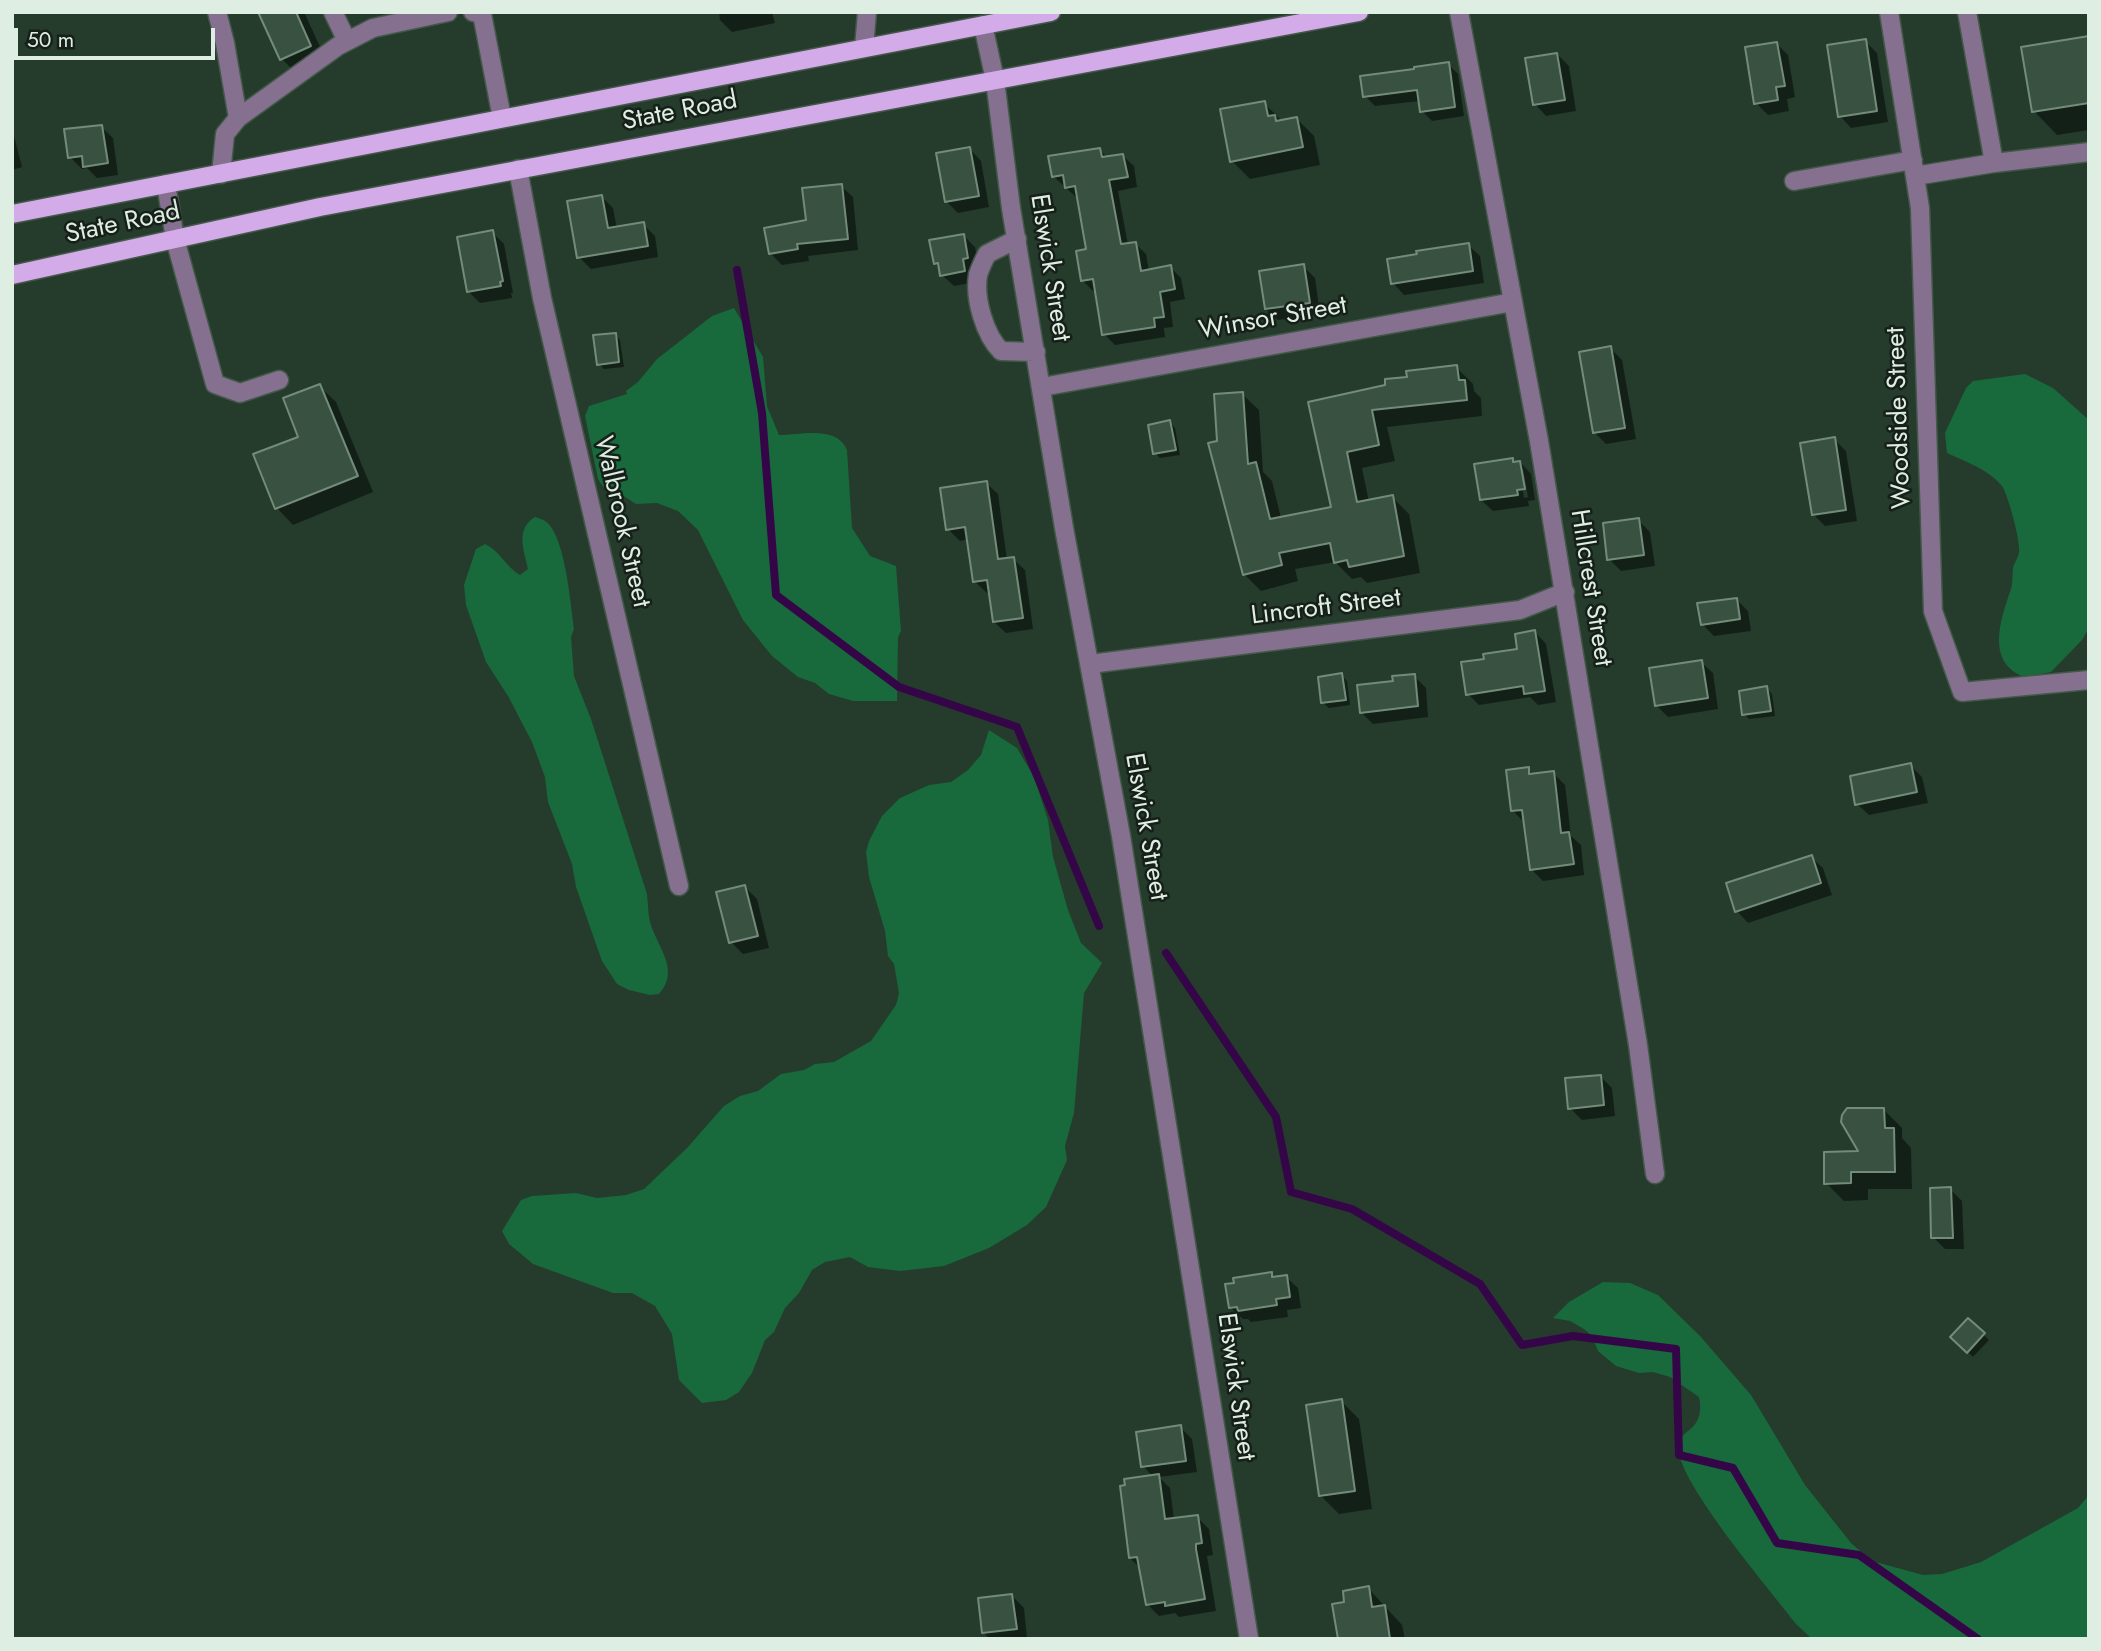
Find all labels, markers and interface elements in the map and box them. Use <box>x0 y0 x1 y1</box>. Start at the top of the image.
scale bar <box>18 14 219 58</box>
text: 50 m <box>27 25 74 55</box>
street label: State Road <box>620 86 740 138</box>
street label: Elswick Street <box>1022 192 1076 344</box>
street label: State Road <box>63 197 183 251</box>
street label: Winsor Street <box>1197 291 1349 347</box>
street label: Woodside Street <box>1881 326 1919 510</box>
street label: Walbrook Street <box>586 433 656 611</box>
street label: Hillcrest Street <box>1562 507 1618 669</box>
street label: Lincroft Street <box>1249 583 1403 633</box>
street label: Elswick Street <box>1117 751 1173 903</box>
street label: Elswick Street <box>1209 1311 1261 1463</box>

